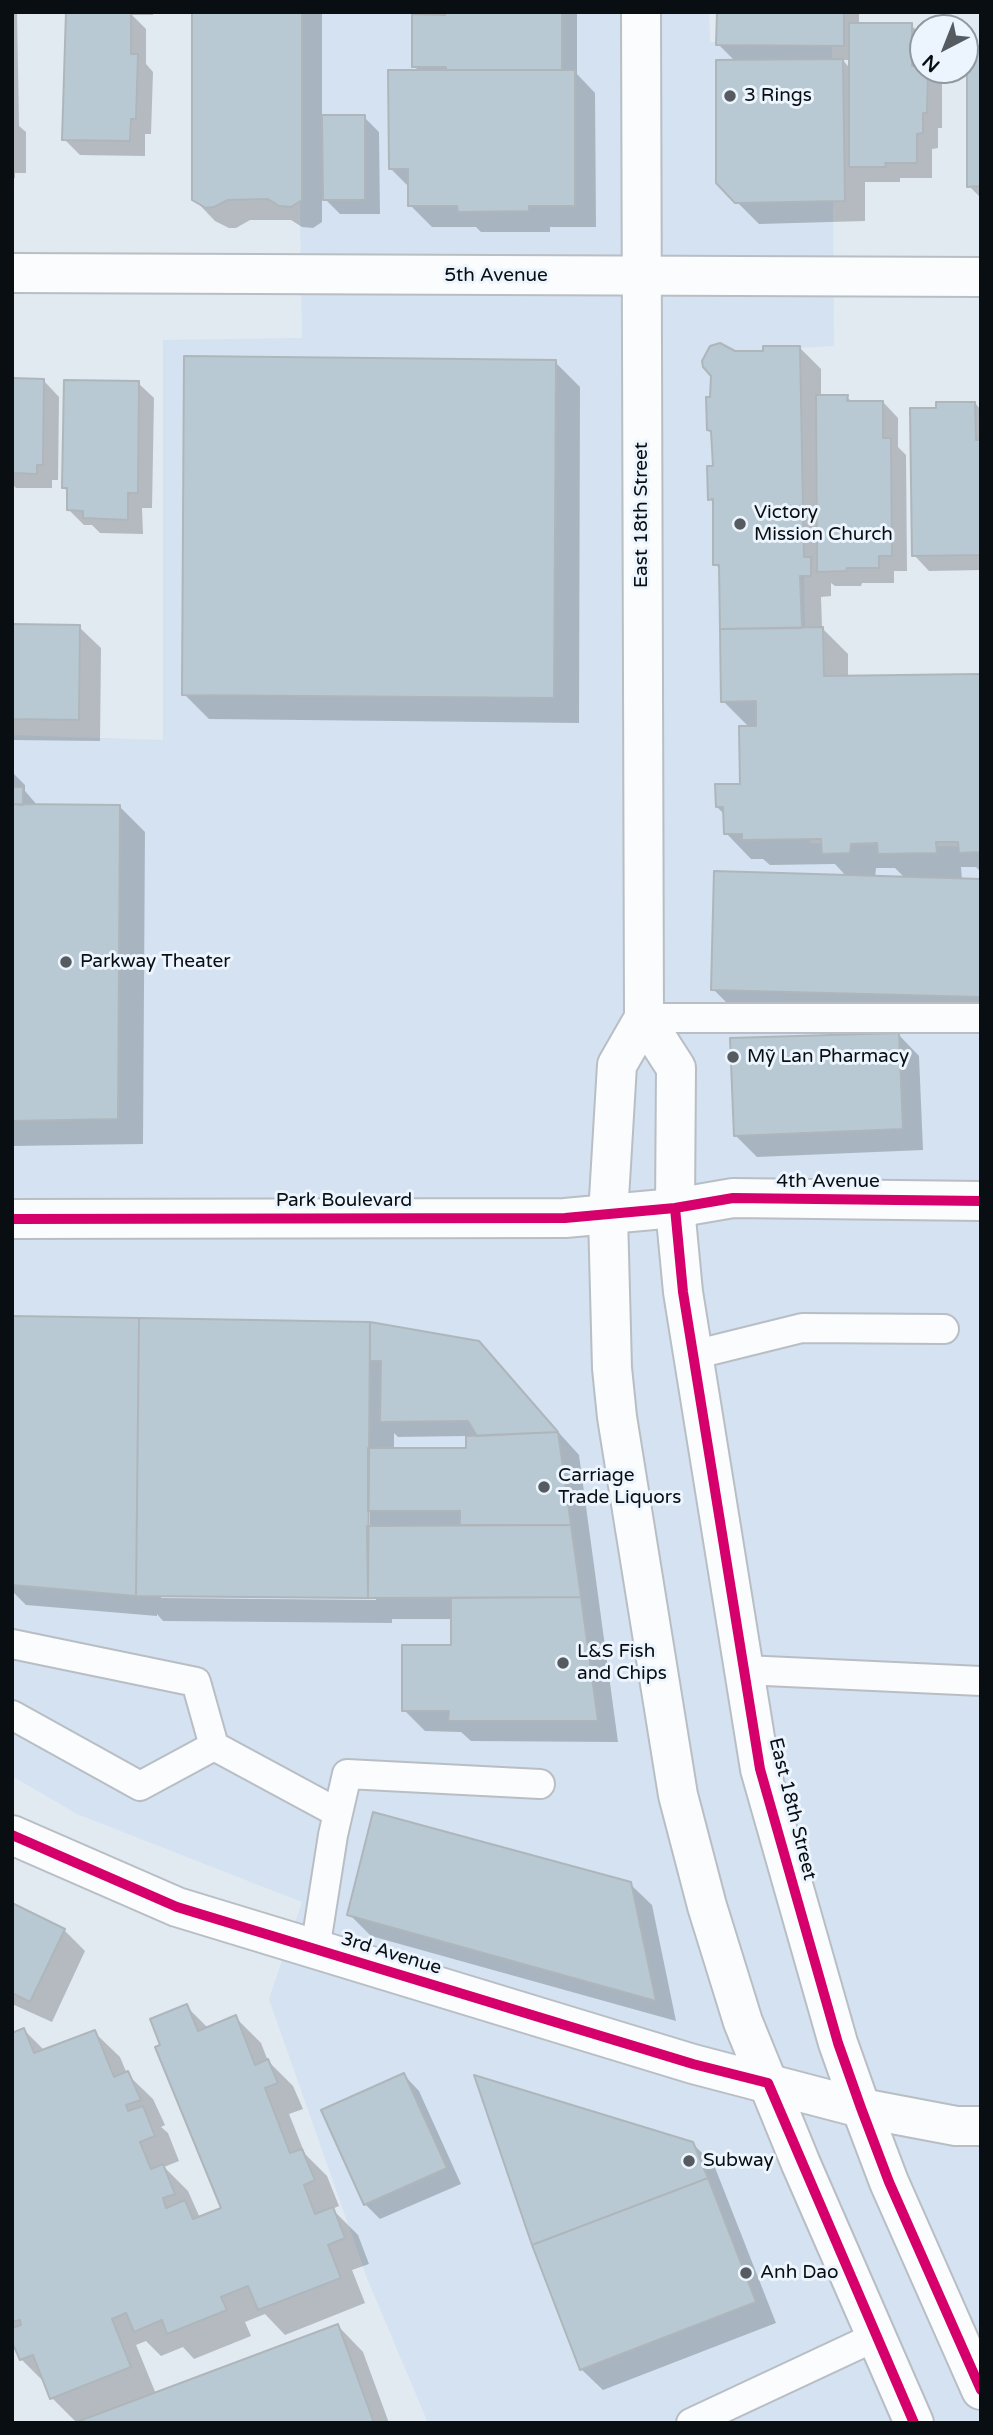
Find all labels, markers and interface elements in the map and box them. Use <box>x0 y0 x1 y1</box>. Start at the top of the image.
north arrow <box>909 14 979 84</box>
text: N <box>918 50 944 76</box>
place label: 3 Rings <box>744 85 812 107</box>
marker: 3 Rings <box>722 88 738 104</box>
street label: 5th Avenue <box>444 265 548 287</box>
street label: East 18th Street <box>631 442 653 588</box>
place label: Victory Mission Church <box>754 502 893 546</box>
marker: Victory Mission Church <box>732 516 748 532</box>
place label: Parkway Theater <box>80 951 231 973</box>
marker: Parkway Theater <box>58 954 74 970</box>
place label: Mỹ Lan Pharmacy <box>747 1046 909 1068</box>
marker: Mỹ Lan Pharmacy <box>725 1049 741 1065</box>
street label: 4th Avenue <box>776 1171 880 1193</box>
street label: Park Boulevard <box>276 1190 412 1212</box>
place label: Carriage Trade Liquors <box>558 1465 681 1509</box>
marker: Carriage Trade Liquors <box>536 1479 552 1495</box>
place label: L&S Fish and Chips <box>577 1641 667 1685</box>
marker: L&S Fish and Chips <box>555 1655 571 1671</box>
street label: East 18th Street <box>763 1735 821 1883</box>
street label: 3rd Avenue <box>338 1928 444 1980</box>
place label: Subway <box>703 2150 774 2172</box>
marker: Subway <box>681 2153 697 2169</box>
place label: Anh Dao <box>760 2262 838 2284</box>
marker: Anh Dao <box>738 2265 754 2281</box>

